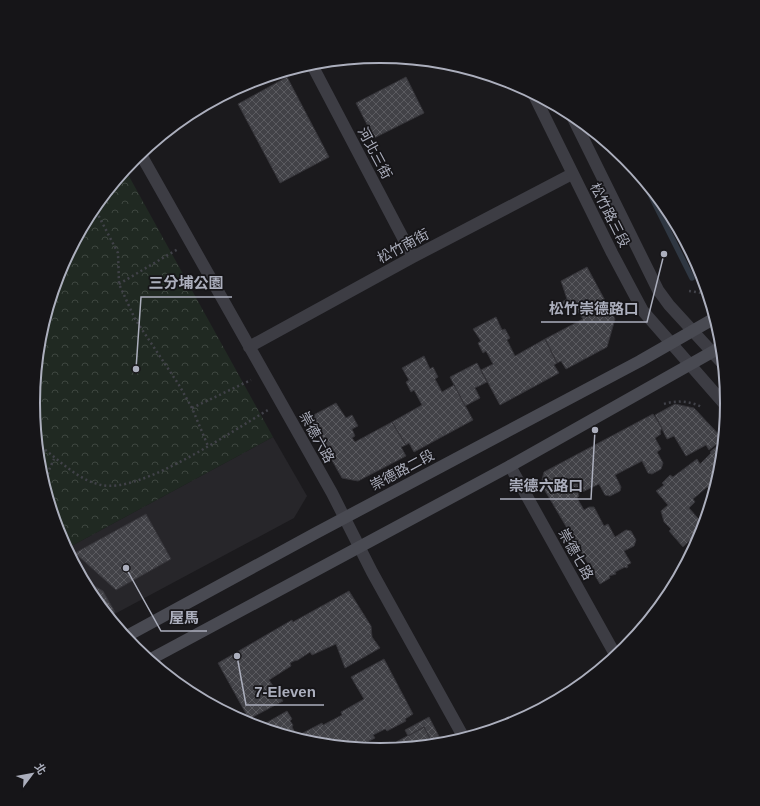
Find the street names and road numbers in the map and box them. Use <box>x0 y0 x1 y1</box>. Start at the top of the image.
street label: 河北三街 <box>355 125 395 181</box>
street label: 松竹路三段 <box>587 180 633 250</box>
street label: 松竹南街 <box>375 226 431 266</box>
street label: 崇德六路 <box>296 409 338 465</box>
street label: 崇德路二段 <box>367 447 437 493</box>
street label: 崇德七路 <box>555 526 597 582</box>

